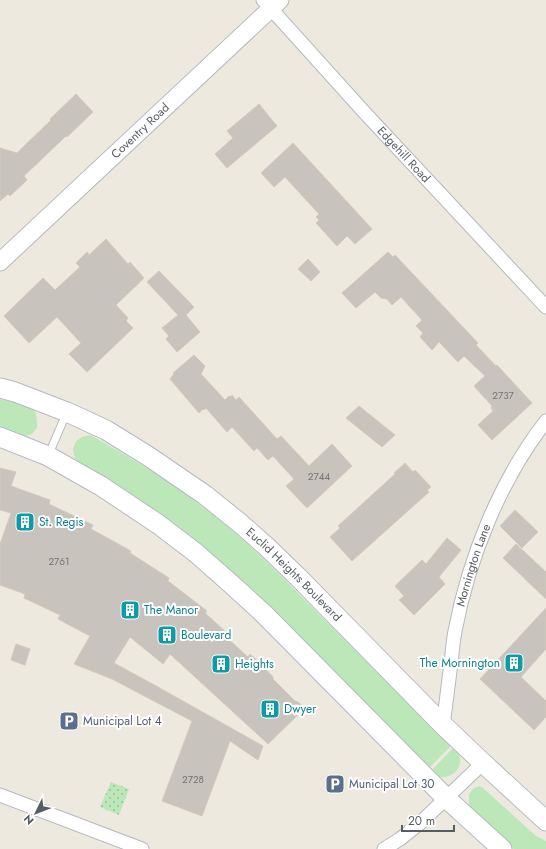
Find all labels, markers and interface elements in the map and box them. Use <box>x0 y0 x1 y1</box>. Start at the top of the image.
street label: Coventry Road <box>107 99 174 163</box>
street label: Edgehill Road <box>373 122 435 187</box>
house number: 2737 <box>492 388 515 403</box>
house number: 2744 <box>308 469 330 484</box>
building icon: St. Regis <box>14 511 36 533</box>
place label: St. Regis <box>39 513 84 531</box>
street label: Mornington Lane <box>452 521 495 609</box>
street label: Euclid Heights Boulevard <box>242 523 346 626</box>
house number: 2761 <box>48 554 70 569</box>
building icon: The Manor <box>119 599 141 621</box>
place label: The Manor <box>144 601 199 619</box>
building icon: Boulevard <box>156 624 178 646</box>
place label: Boulevard <box>181 626 231 644</box>
building icon: The Mornington <box>503 652 525 674</box>
building icon: Heights <box>210 653 232 675</box>
place label: The Mornington <box>420 654 500 672</box>
place label: Heights <box>235 655 274 673</box>
building icon: Dwyer <box>259 698 281 720</box>
place label: Dwyer <box>284 700 317 718</box>
parking icon: Municipal Lot 4 <box>58 710 80 732</box>
place label: Municipal Lot 4 <box>83 712 162 730</box>
house number: 2728 <box>182 772 204 787</box>
parking icon: Municipal Lot 30 <box>324 773 346 795</box>
place label: Municipal Lot 30 <box>349 775 434 793</box>
north arrow <box>16 793 56 833</box>
scale bar <box>402 807 454 833</box>
text: N <box>20 811 38 828</box>
text: 20 m <box>408 812 435 830</box>

